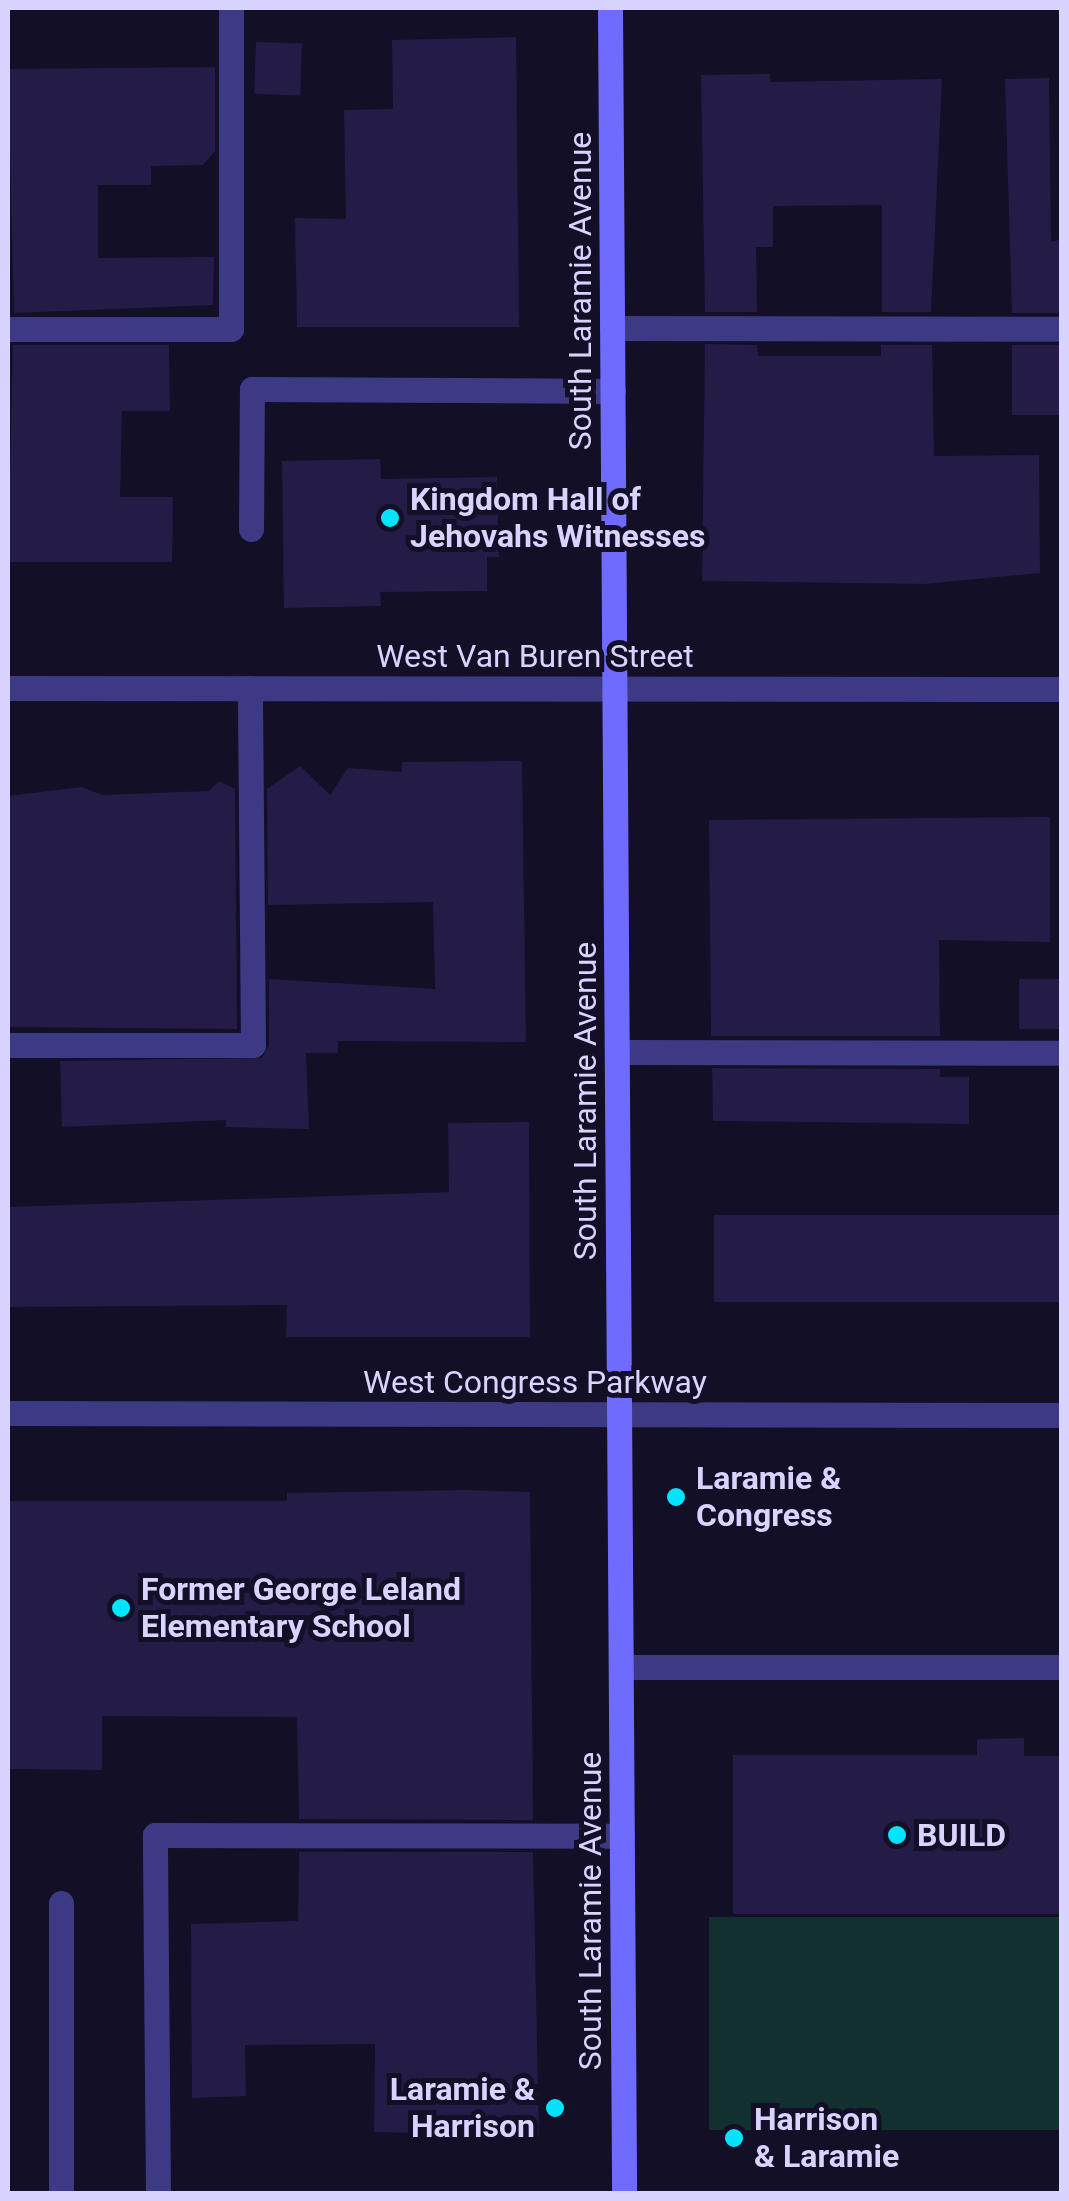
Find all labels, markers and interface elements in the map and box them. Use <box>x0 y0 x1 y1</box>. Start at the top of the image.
street label: South Laramie Avenue <box>561 132 599 450</box>
place label: Kingdom Hall of Jehovahs Witnesses <box>410 481 705 556</box>
marker: Kingdom Hall of Jehovahs Witnesses <box>379 507 401 529</box>
street label: West Van Buren Street <box>376 637 694 675</box>
street label: South Laramie Avenue <box>566 942 604 1260</box>
street label: West Congress Parkway <box>363 1363 707 1401</box>
place label: Laramie & Congress <box>696 1460 841 1535</box>
marker: Laramie & Congress <box>665 1486 687 1508</box>
place label: Former George Leland Elementary School <box>141 1571 461 1646</box>
marker: Former George Leland Elementary School <box>110 1597 132 1619</box>
street label: South Laramie Avenue <box>571 1752 609 2070</box>
place label: BUILD <box>917 1816 1006 1854</box>
marker: BUILD <box>886 1824 908 1846</box>
place label: Laramie & Harrison <box>390 2071 535 2146</box>
marker: Laramie & Harrison <box>544 2097 566 2119</box>
place label: Harrison & Laramie <box>754 2101 899 2176</box>
marker: Harrison & Laramie <box>723 2127 745 2149</box>

